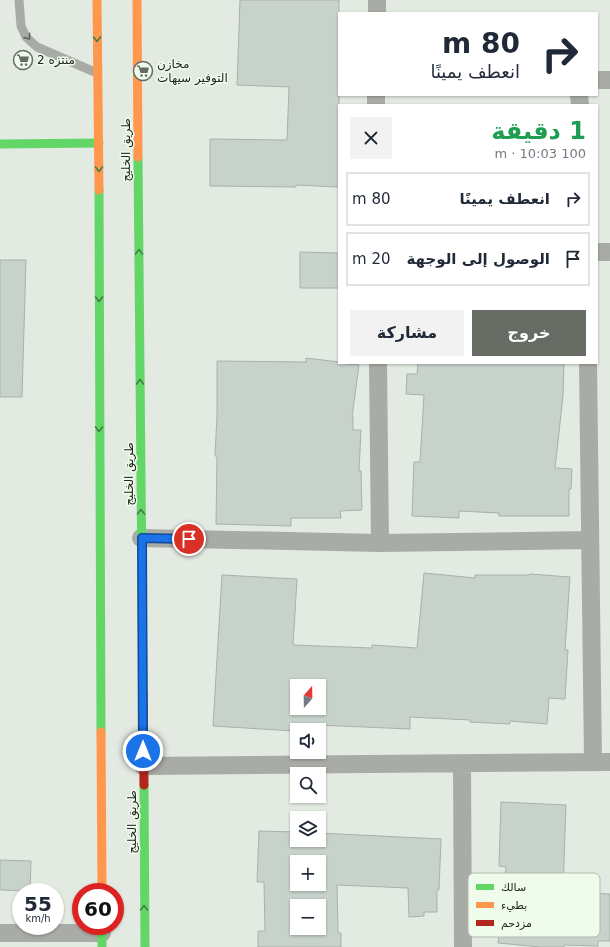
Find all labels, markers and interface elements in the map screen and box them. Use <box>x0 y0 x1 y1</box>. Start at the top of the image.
text: 80 m <box>442 27 520 60</box>
icon: right <box>534 28 586 80</box>
one-way arrow <box>23 32 30 39</box>
one-way arrow <box>93 36 102 42</box>
supermarket icon: منتزه 2 <box>12 49 34 71</box>
place label: منتزه 2 <box>37 53 75 68</box>
place label: مخازن التوفير سيهات <box>157 57 228 86</box>
supermarket icon: مخازن التوفير سيهات <box>132 60 154 82</box>
text: انعطف يمينًا <box>430 61 520 82</box>
button: close <box>350 117 392 159</box>
text: 1 دقيقة <box>491 117 586 145</box>
street label: طريق الخليج <box>119 118 134 182</box>
text: 100 m · 10:03 <box>495 146 586 161</box>
one-way arrow <box>95 166 103 172</box>
icon: right <box>562 188 584 210</box>
text: 80 m <box>352 190 391 208</box>
text: انعطف يمينًا <box>459 190 550 208</box>
icon: arrive <box>562 248 584 270</box>
one-way arrow <box>135 249 143 255</box>
text: 20 m <box>352 250 391 268</box>
text: الوصول إلى الوجهة <box>407 250 550 268</box>
one-way arrow <box>95 296 103 302</box>
button: مشاركة <box>350 310 464 356</box>
button: خروج <box>472 310 586 356</box>
one-way arrow <box>136 379 144 385</box>
one-way arrow <box>95 426 103 432</box>
street label: طريق الخليج <box>122 442 137 506</box>
one-way arrow <box>137 509 145 515</box>
pin <box>172 522 206 556</box>
icon: arrive <box>178 528 200 550</box>
north arrow <box>290 679 326 715</box>
map controls <box>290 679 326 935</box>
button: sound <box>290 723 326 759</box>
position arrow <box>122 730 164 772</box>
button: search <box>290 767 326 803</box>
street label: طريق الخليج <box>125 790 140 854</box>
button: layers <box>290 811 326 847</box>
button: + <box>290 855 326 891</box>
legend <box>468 873 600 937</box>
text: سالك <box>501 881 526 894</box>
speed limit sign: 60 <box>72 883 124 935</box>
text: 55 <box>24 892 52 916</box>
button: − <box>290 899 326 935</box>
text: بطيء <box>501 899 527 912</box>
one-way arrow <box>140 905 148 911</box>
text: km/h <box>25 913 51 924</box>
text: مزدحم <box>501 917 532 930</box>

